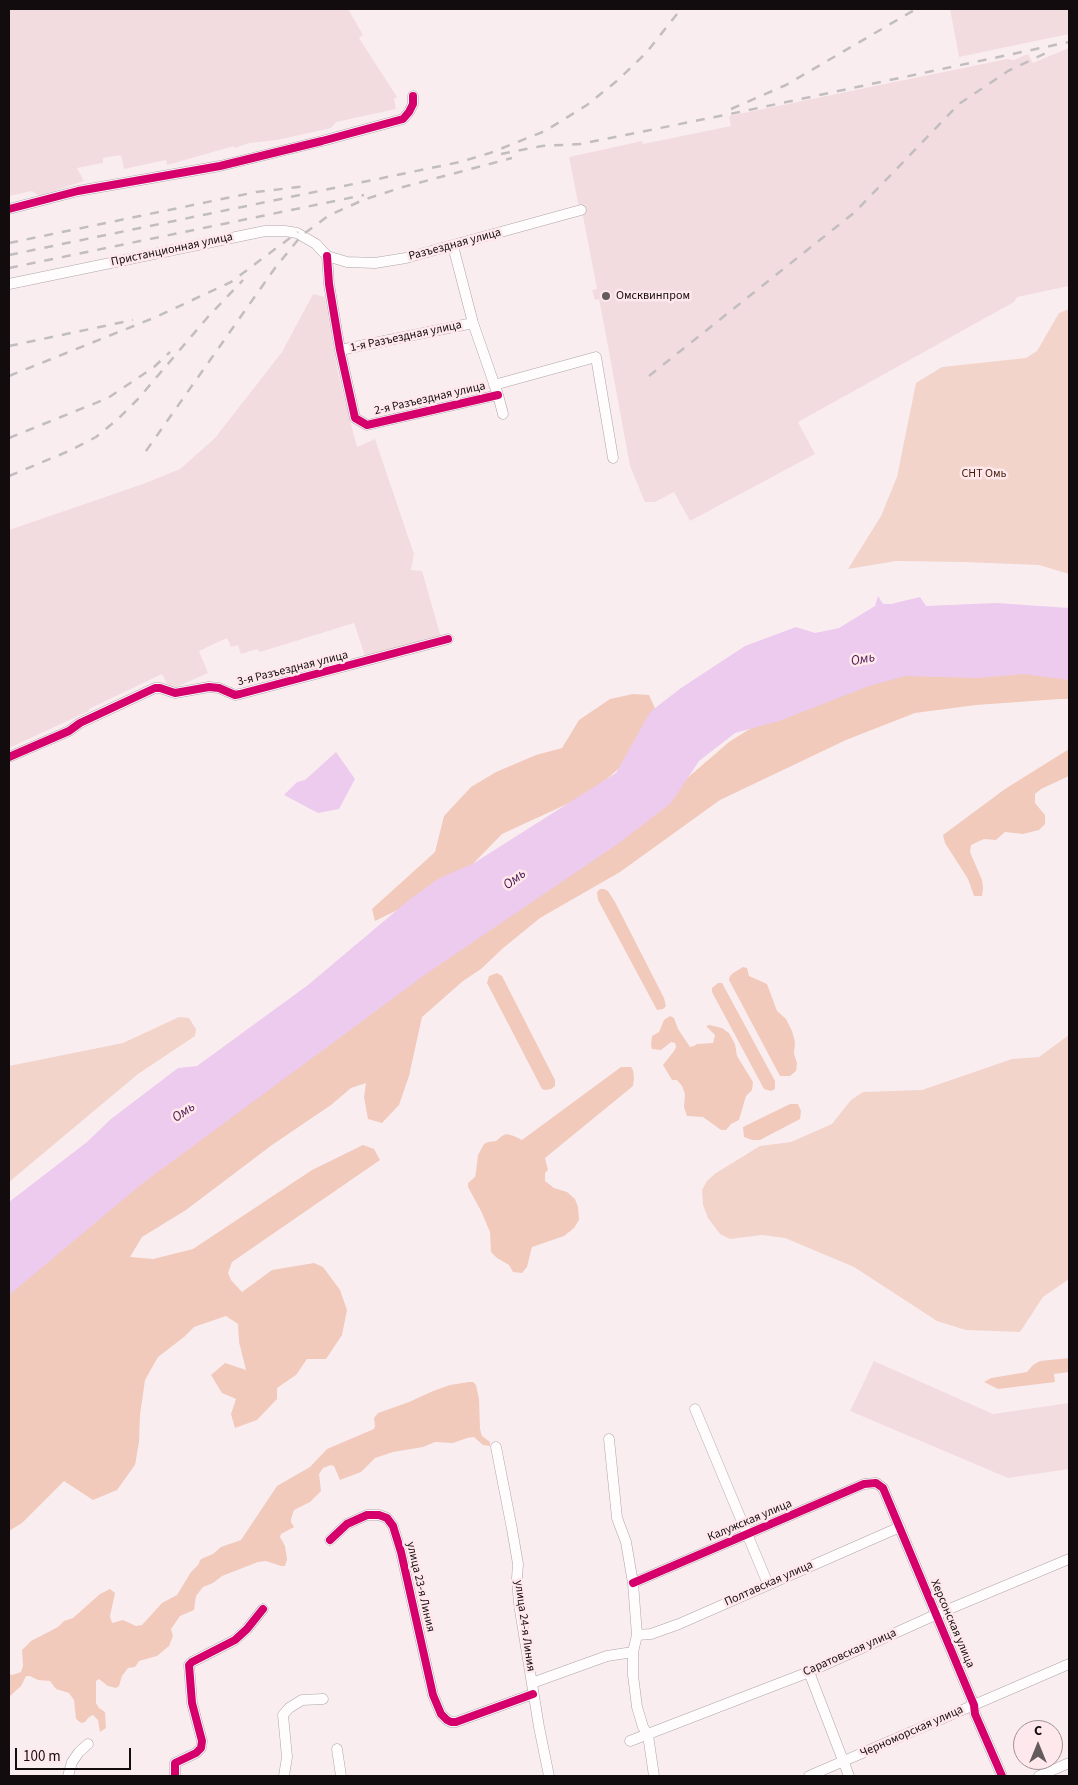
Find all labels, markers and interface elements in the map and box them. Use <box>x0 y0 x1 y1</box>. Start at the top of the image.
street label: Разъездная улица <box>407 226 503 264</box>
street label: Пристанционная улица <box>110 230 234 270</box>
place label: Омсквинпром <box>616 289 690 303</box>
marker: Омсквинпром <box>600 290 612 302</box>
street label: 1-я Разъездная улица <box>349 318 463 356</box>
street label: 2-я Разъездная улица <box>373 379 487 419</box>
park label: СНТ Омь <box>962 467 1006 481</box>
street label: 3-я Разъездная улица <box>236 648 350 690</box>
water label: Омь <box>849 649 877 671</box>
water label: Омь <box>500 866 530 894</box>
water label: Омь <box>169 1099 199 1127</box>
street label: Калужская улица <box>706 1497 794 1545</box>
street label: улица 23-я Линия <box>403 1541 437 1633</box>
street label: Полтавская улица <box>722 1558 816 1610</box>
street label: Херсонская улица <box>927 1578 977 1670</box>
street label: улица 24-я Линия <box>510 1579 538 1673</box>
street label: Саратовская улица <box>801 1626 899 1680</box>
street label: Черноморская улица <box>858 1703 966 1761</box>
north arrow <box>1013 1720 1063 1770</box>
text: С <box>1034 1721 1042 1741</box>
scale bar <box>18 1738 134 1770</box>
text: 100 m <box>23 1746 61 1767</box>

